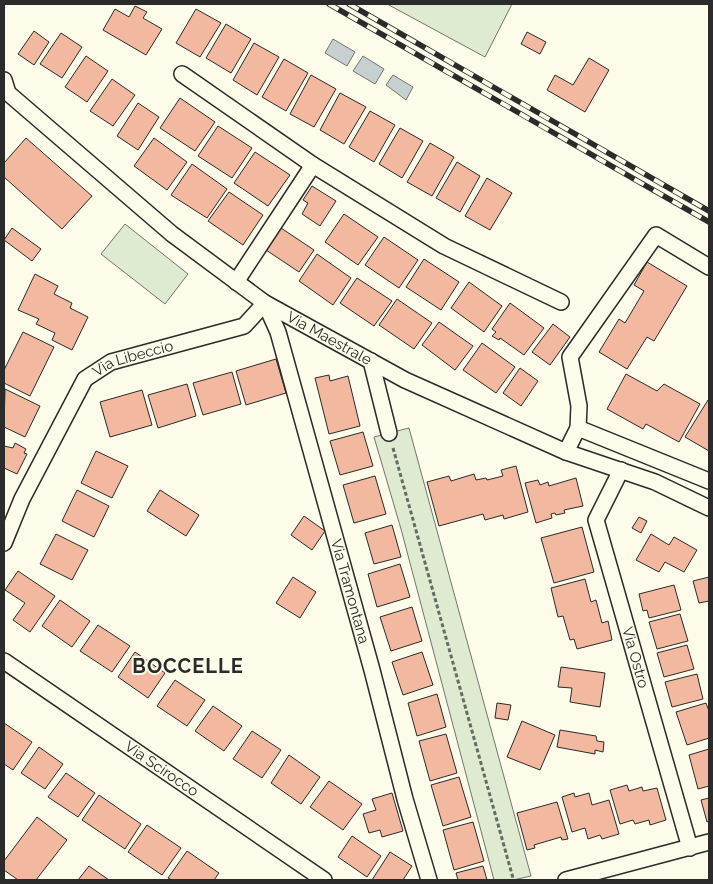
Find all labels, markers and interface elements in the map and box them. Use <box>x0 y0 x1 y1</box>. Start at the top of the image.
street label: Via Maestrale <box>284 308 375 369</box>
street label: Via Libeccio <box>89 337 175 381</box>
street label: Via Tramontana <box>327 537 373 646</box>
street label: Via Ostro <box>618 625 653 690</box>
district label: BOCCELLE <box>132 654 244 678</box>
street label: Via Scirocco <box>121 737 202 800</box>

